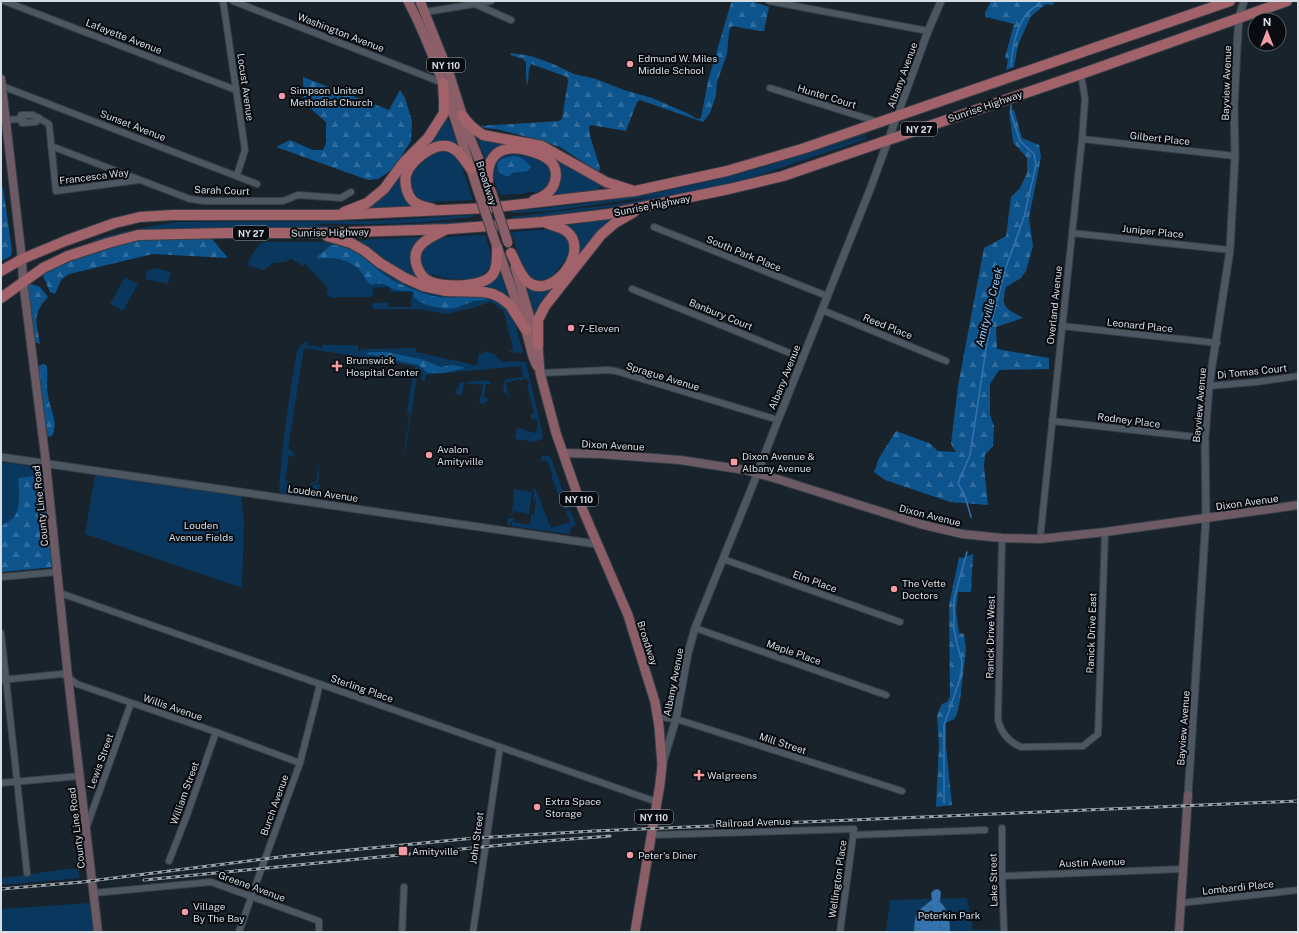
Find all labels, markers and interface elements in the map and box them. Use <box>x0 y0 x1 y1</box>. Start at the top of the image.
street label: Washington Avenue <box>296 10 386 54</box>
north arrow <box>1247 12 1287 52</box>
street label: Lafayette Avenue <box>84 16 164 56</box>
text: N <box>1263 16 1271 28</box>
street label: Albany Avenue <box>885 40 920 110</box>
street label: Bayview Avenue <box>1219 45 1233 121</box>
street label: Locust Avenue <box>235 52 257 122</box>
place label: Edmund W. Miles Middle School <box>638 52 717 76</box>
road number: NY 110 <box>427 58 465 72</box>
marker: Edmund W. Miles Middle School <box>625 59 635 69</box>
street label: Hunter Court <box>796 81 858 111</box>
place label: Simpson United Methodist Church <box>290 84 373 108</box>
street label: Sunrise Highway <box>946 87 1025 124</box>
marker: Simpson United Methodist Church <box>277 91 287 101</box>
street label: Sunset Avenue <box>98 107 168 143</box>
road number: NY 27 <box>901 122 937 136</box>
street label: Gilbert Place <box>1129 129 1191 147</box>
street label: Broadway <box>474 159 500 207</box>
street label: Francesca Way <box>59 166 130 186</box>
street label: Sarah Court <box>194 183 250 197</box>
street label: Sunrise Highway <box>612 192 692 218</box>
street label: Juniper Place <box>1122 222 1185 240</box>
street label: Sunrise Highway <box>291 225 370 239</box>
road number: NY 27 <box>233 226 269 240</box>
street label: South Park Place <box>705 232 784 274</box>
street label: Overland Avenue <box>1044 265 1064 345</box>
water label: Amityville Creek <box>973 266 1005 348</box>
street label: Banbury Court <box>687 296 755 332</box>
street label: Reed Place <box>862 311 915 341</box>
street label: Leonard Place <box>1106 316 1174 334</box>
place label: 7-Eleven <box>579 322 620 334</box>
marker: 7-Eleven <box>566 323 576 333</box>
street label: Albany Avenue <box>765 342 803 411</box>
place label: Brunswick Hospital Center <box>346 354 419 378</box>
street label: Sprague Avenue <box>625 359 701 393</box>
marker: Brunswick Hospital Center <box>331 360 343 372</box>
street label: Di Tomas Court <box>1216 361 1288 381</box>
street label: Bayview Avenue <box>1190 367 1208 443</box>
street label: Rodney Place <box>1097 410 1161 430</box>
street label: Dixon Avenue <box>581 437 645 453</box>
place label: Avalon Amityville <box>437 443 484 467</box>
marker: Avalon Amityville <box>424 450 434 460</box>
place label: Dixon Avenue & Albany Avenue <box>742 450 815 474</box>
marker: Dixon Avenue & Albany Avenue <box>729 457 739 467</box>
street label: County Line Road <box>30 465 50 547</box>
street label: Louden Avenue <box>287 482 359 504</box>
road number: NY 110 <box>560 492 598 506</box>
street label: Dixon Avenue <box>1215 492 1279 512</box>
street label: Dixon Avenue <box>898 502 962 529</box>
park label: Louden Avenue Fields <box>169 519 233 543</box>
street label: Elm Place <box>791 567 839 595</box>
place label: The Vette Doctors <box>902 577 946 601</box>
marker: The Vette Doctors <box>889 584 899 594</box>
street label: Ranick Drive East <box>1084 592 1098 673</box>
street label: Ranick Drive West <box>983 595 997 679</box>
street label: Broadway <box>635 619 661 667</box>
street label: Maple Place <box>765 637 823 667</box>
street label: Albany Avenue <box>661 647 686 717</box>
street label: Sterling Place <box>329 672 395 704</box>
street label: Bayview Avenue <box>1174 690 1192 766</box>
street label: Willis Avenue <box>142 691 205 723</box>
street label: Mill Street <box>758 730 808 756</box>
street label: Lewis Street <box>84 732 116 790</box>
street label: William Street <box>167 760 201 826</box>
place label: Walgreens <box>707 769 757 781</box>
marker: Walgreens <box>694 770 704 780</box>
street label: Burch Avenue <box>257 772 291 837</box>
street label: County Line Road <box>65 787 87 869</box>
place label: Extra Space Storage <box>545 795 602 819</box>
marker: Extra Space Storage <box>532 802 542 812</box>
road number: NY 110 <box>635 810 673 824</box>
street label: John Street <box>466 811 486 865</box>
street label: Railroad Avenue <box>715 815 791 829</box>
street label: Wellington Place <box>826 839 848 919</box>
marker: Amityville <box>397 845 409 857</box>
place label: Amityville <box>412 845 459 857</box>
place label: Peter's Diner <box>638 849 697 861</box>
marker: Peter's Diner <box>625 850 635 860</box>
street label: Lake Street <box>987 853 999 907</box>
street label: Austin Avenue <box>1058 855 1126 869</box>
street label: Greene Avenue <box>217 868 288 904</box>
street label: Lombardi Place <box>1202 877 1275 897</box>
place label: Village By The Bay <box>193 900 245 924</box>
marker: Village By The Bay <box>180 907 190 917</box>
park label: Peterkin Park <box>918 909 981 921</box>

